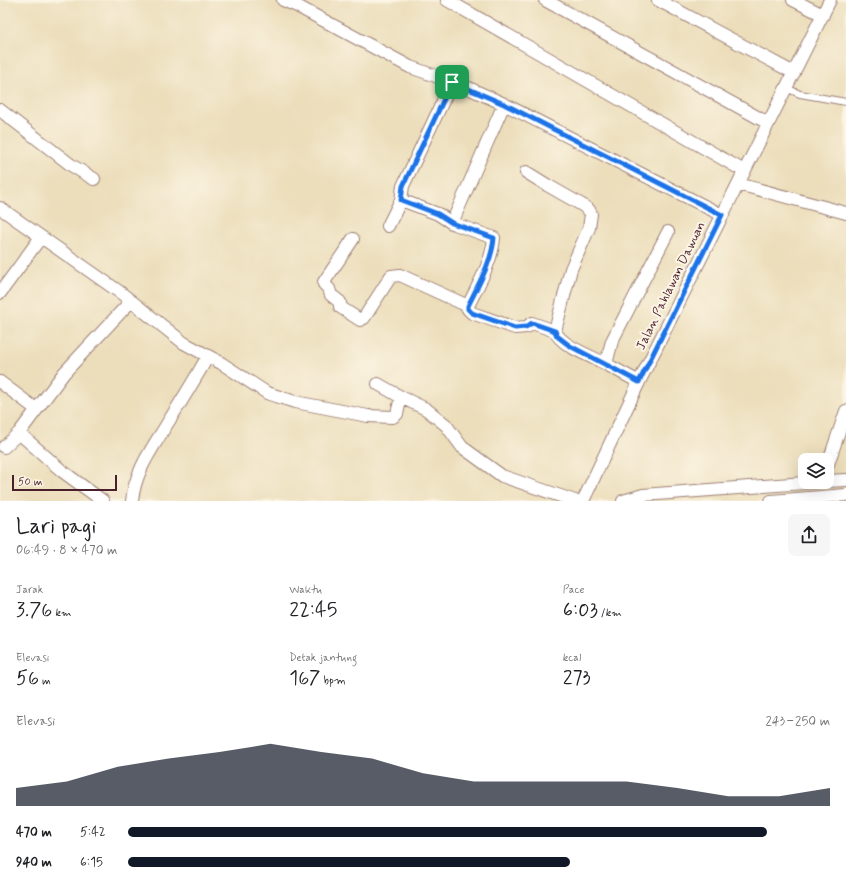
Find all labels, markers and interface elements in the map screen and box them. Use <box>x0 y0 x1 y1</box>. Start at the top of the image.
pin <box>435 65 469 99</box>
icon: arrive <box>441 71 463 93</box>
street label: Jalan Pahlawan Dawuan <box>632 219 710 353</box>
map controls <box>798 453 834 489</box>
button: layers <box>798 453 834 489</box>
scale bar <box>12 473 117 492</box>
text: 50 m <box>18 475 43 489</box>
text: Lari pagi <box>16 513 97 541</box>
button: share <box>788 514 830 556</box>
text: 06:49 · 8 × 470 m <box>16 542 117 559</box>
text: Jarak <box>16 583 43 597</box>
text: Waktu <box>289 583 322 597</box>
text: Pace <box>563 583 585 597</box>
text: 3.76 <box>16 597 52 624</box>
text: 22:45 <box>289 597 337 624</box>
text: 6:03 <box>563 597 598 624</box>
text: km <box>52 606 71 620</box>
text: /km <box>598 606 622 620</box>
text: Elevasi <box>16 651 49 665</box>
text: Detak jantung <box>289 651 357 665</box>
text: kcal <box>563 651 581 665</box>
text: 56 <box>16 665 39 692</box>
text: 167 <box>289 665 321 692</box>
text: 273 <box>563 665 591 692</box>
text: m <box>39 674 51 688</box>
text: bpm <box>321 674 346 688</box>
text: Elevasi <box>16 713 55 730</box>
text: 243–250 m <box>765 713 830 730</box>
text: 470 m <box>16 824 52 841</box>
text: 5:42 <box>80 824 106 841</box>
text: 940 m <box>16 854 52 871</box>
text: 6:15 <box>80 854 103 871</box>

